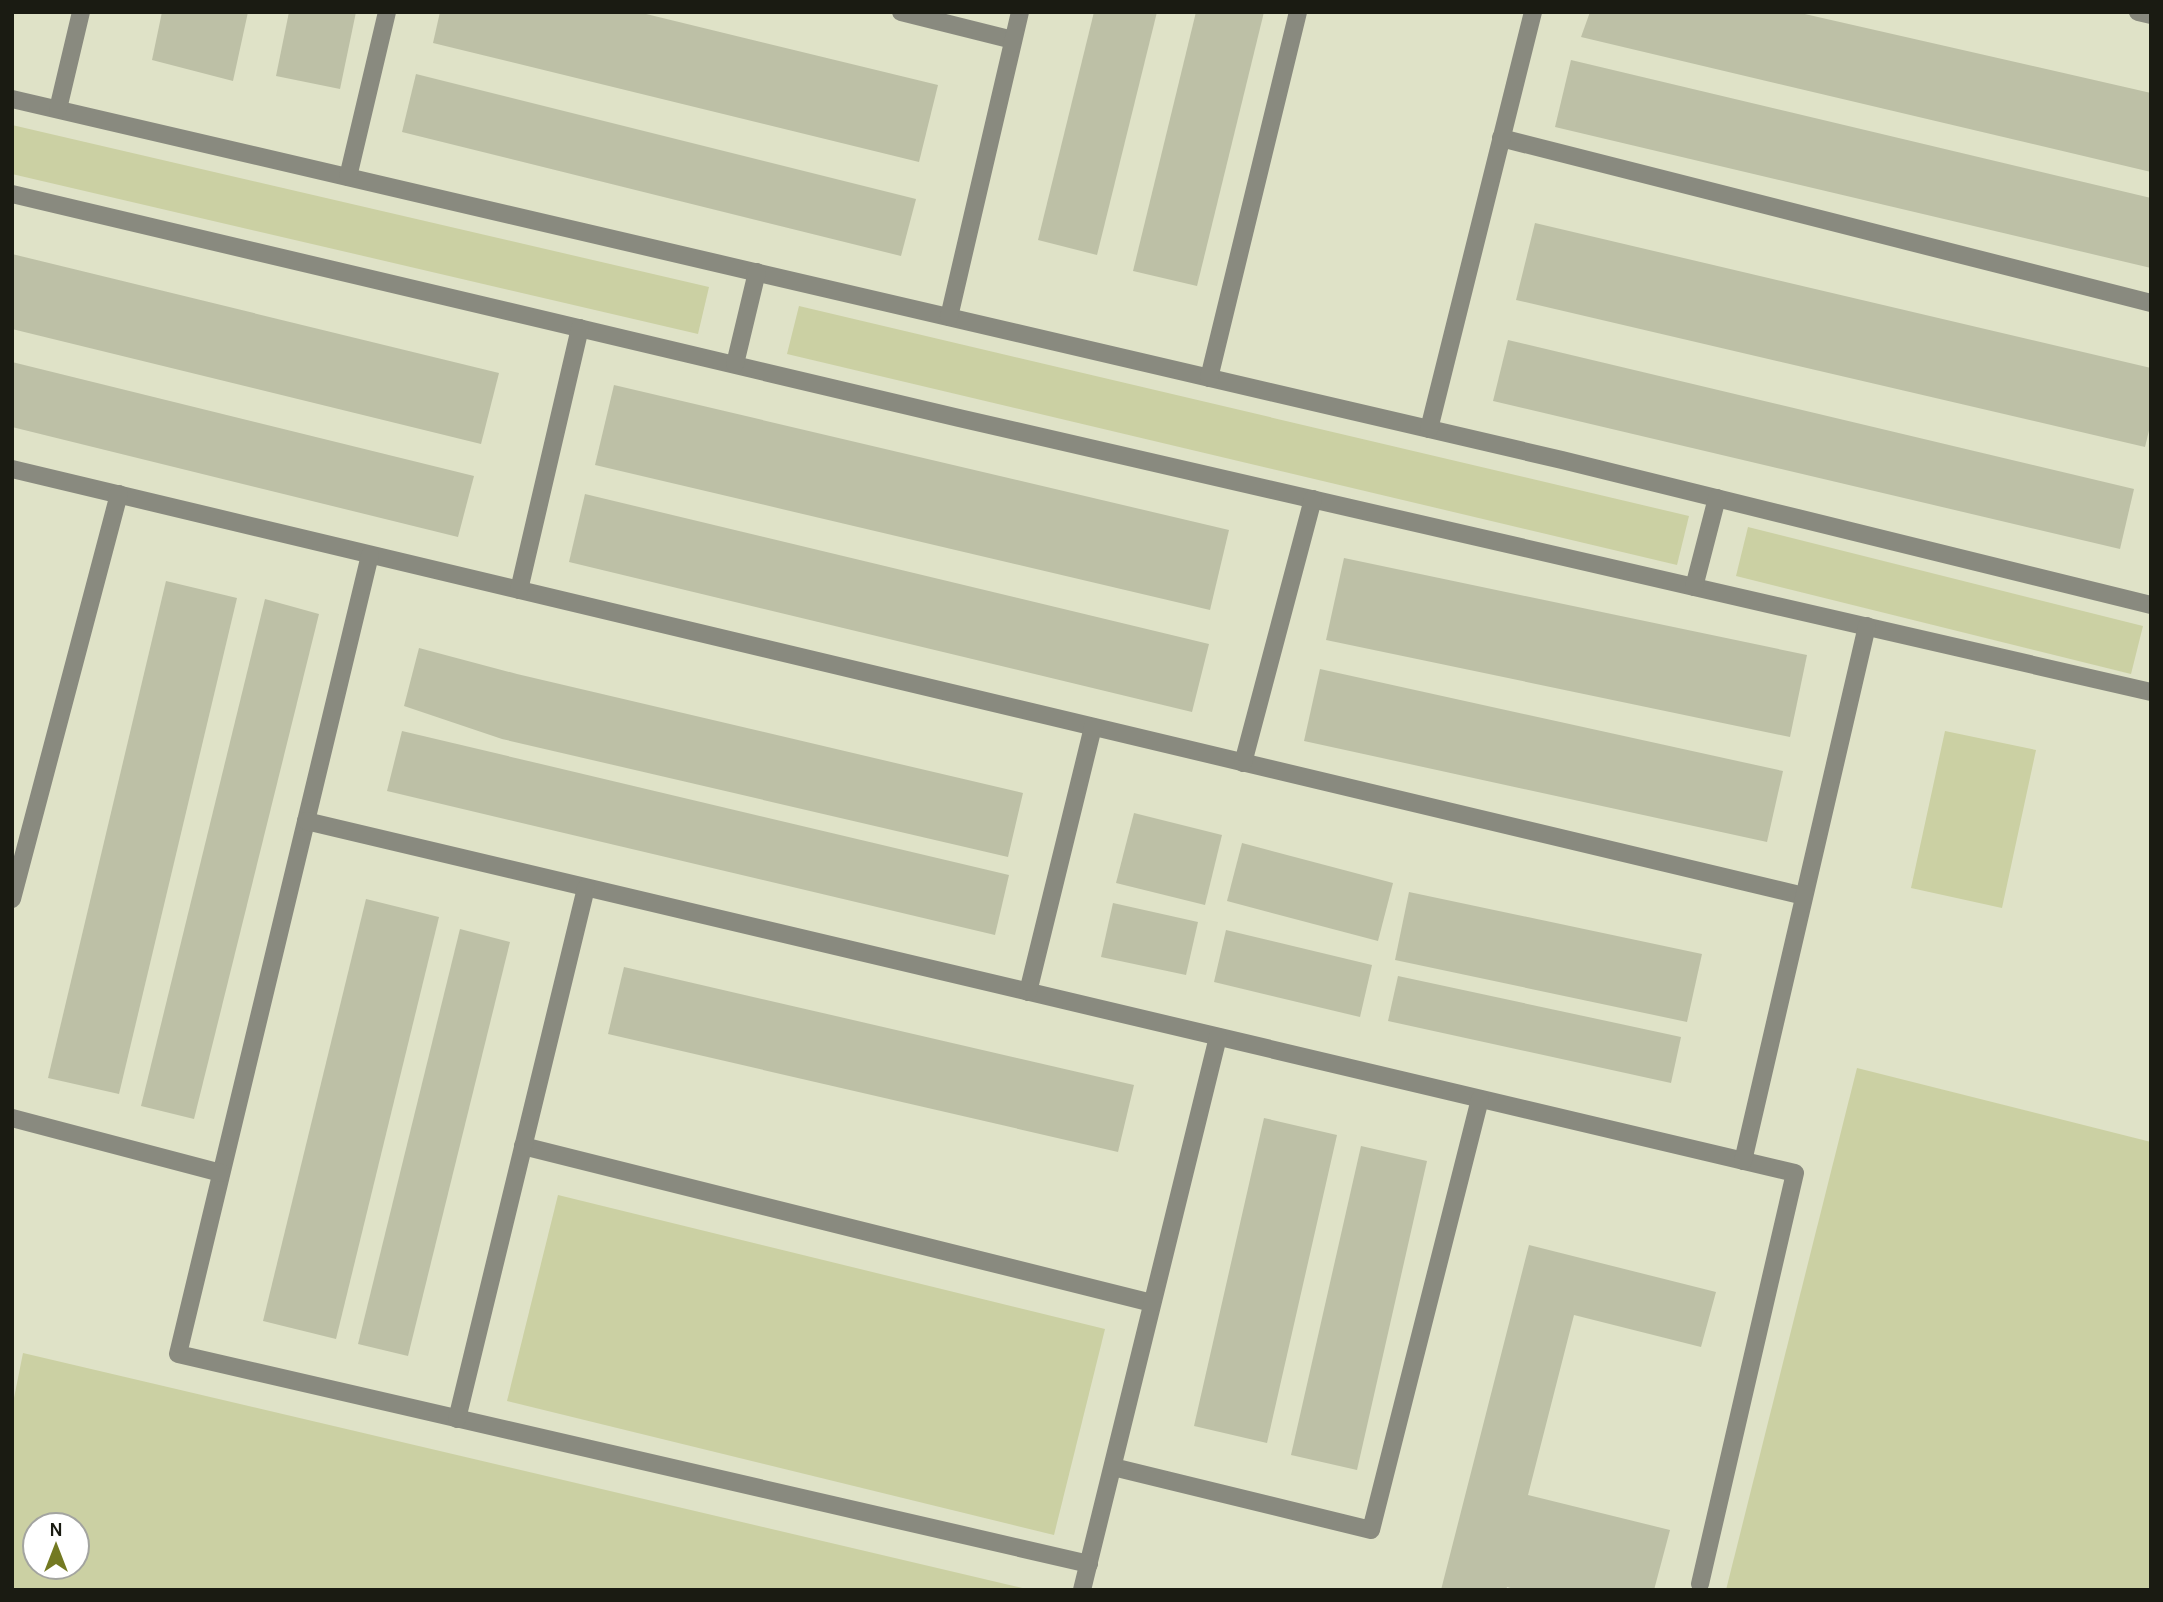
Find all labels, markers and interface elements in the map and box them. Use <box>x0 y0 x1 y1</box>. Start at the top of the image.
north arrow <box>21 1511 91 1581</box>
text: N <box>49 1519 63 1541</box>

